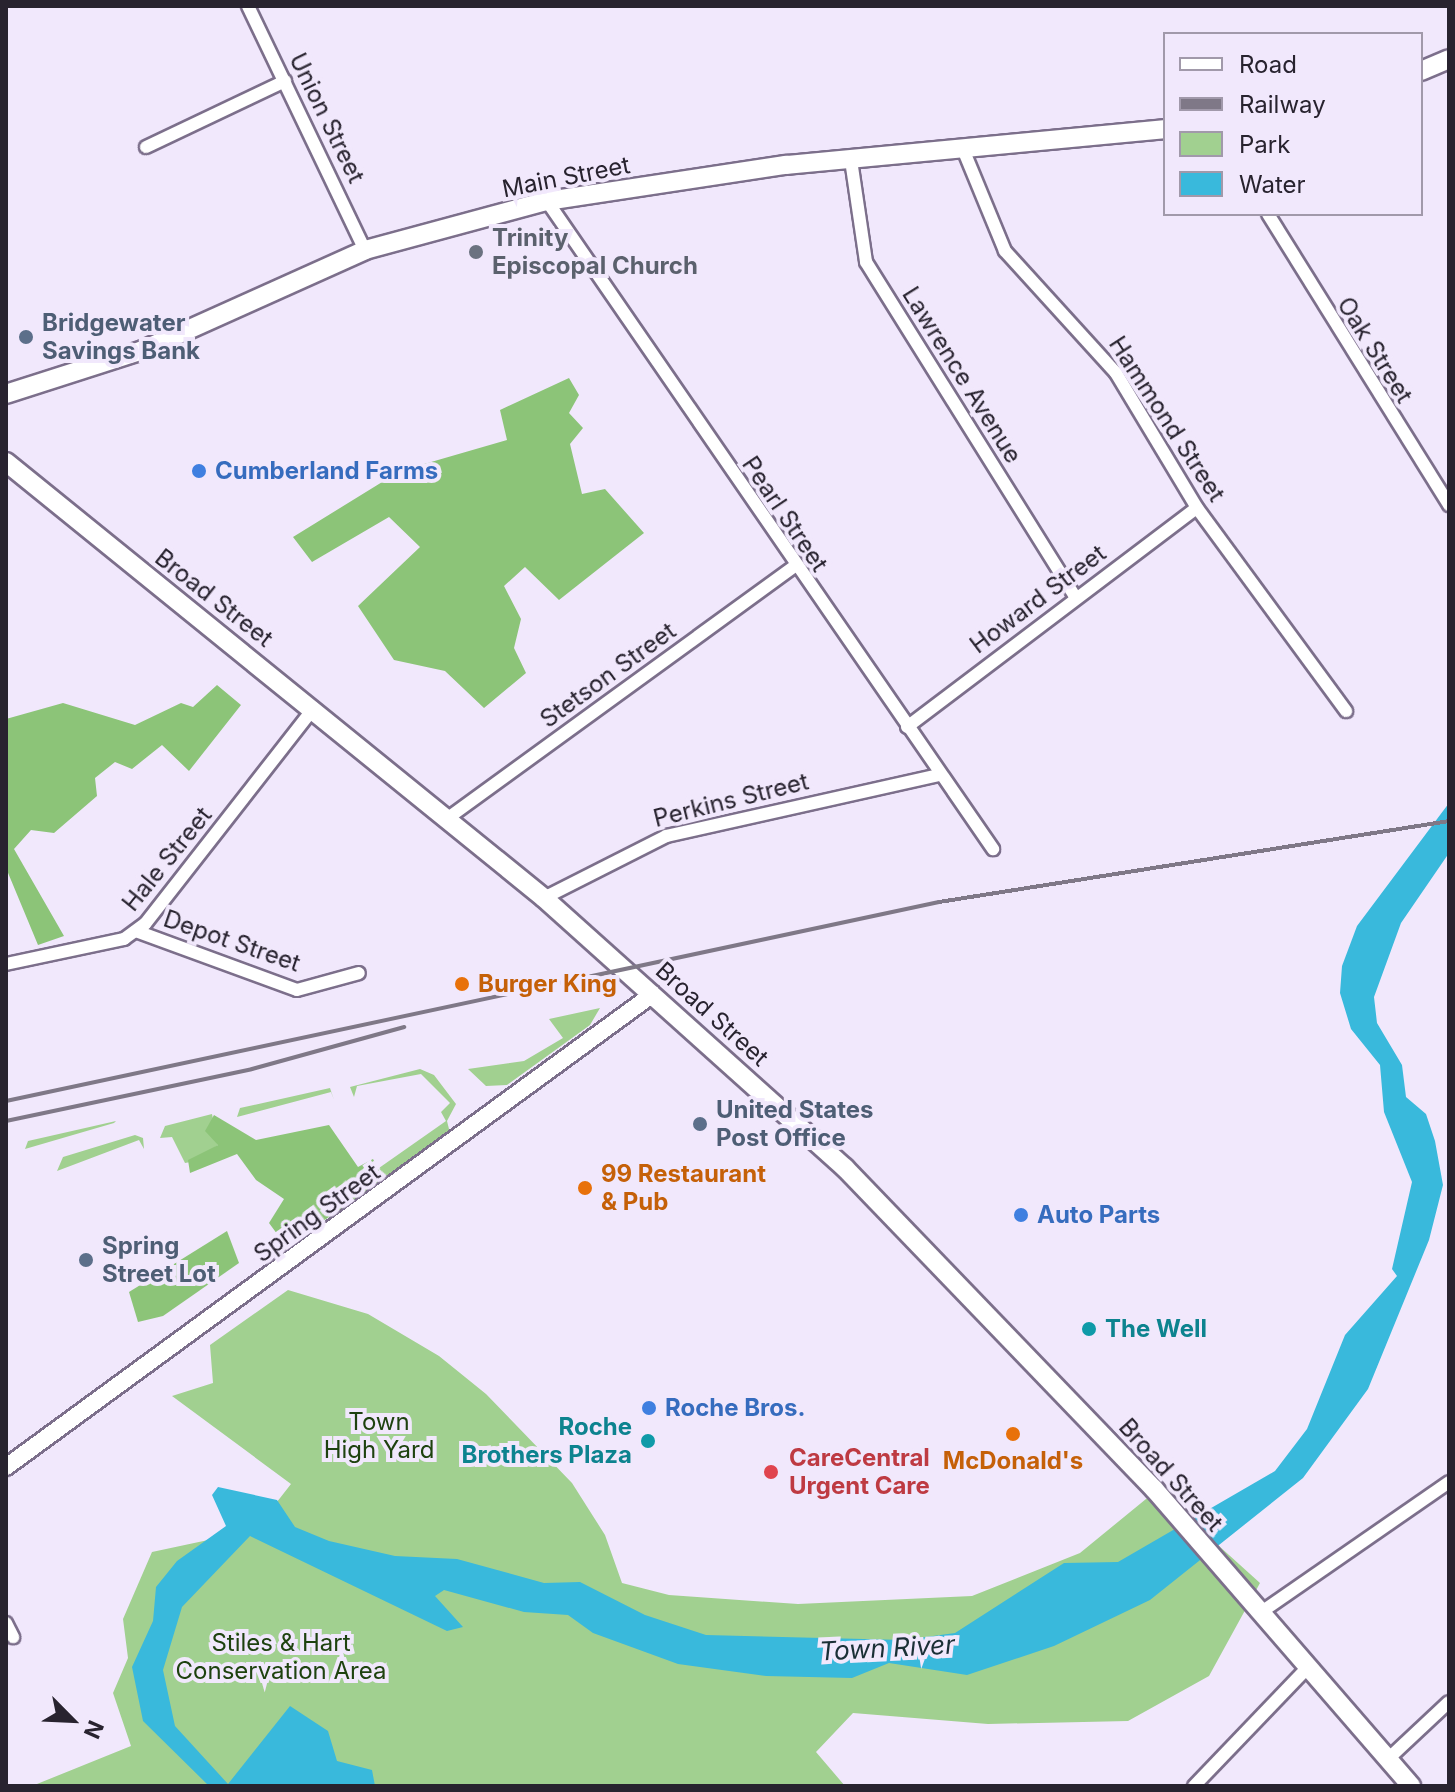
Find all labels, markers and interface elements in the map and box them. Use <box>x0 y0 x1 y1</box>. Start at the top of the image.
legend <box>1163 32 1423 216</box>
street label: Union Street <box>283 48 371 188</box>
text: Road <box>1239 50 1297 79</box>
text: Railway <box>1239 90 1326 119</box>
text: Park <box>1239 130 1290 159</box>
street label: Main Street <box>500 150 632 204</box>
text: Water <box>1239 170 1306 199</box>
place label: Trinity Episcopal Church <box>492 224 698 280</box>
marker: Trinity Episcopal Church <box>467 243 485 261</box>
street label: Lawrence Avenue <box>896 282 1028 468</box>
street label: Oak Street <box>1331 292 1419 408</box>
place label: Bridgewater Savings Bank <box>42 309 200 365</box>
marker: Bridgewater Savings Bank <box>17 328 35 346</box>
street label: Hammond Street <box>1103 331 1231 507</box>
street label: Pearl Street <box>736 451 834 577</box>
place label: Cumberland Farms <box>215 457 438 485</box>
marker: Cumberland Farms <box>190 462 208 480</box>
street label: Howard Street <box>964 539 1112 659</box>
street label: Broad Street <box>149 543 279 653</box>
street label: Stetson Street <box>535 616 681 734</box>
street label: Perkins Street <box>650 767 812 833</box>
street label: Hale Street <box>116 801 218 917</box>
street label: Depot Street <box>160 904 304 978</box>
street label: Broad Street <box>650 956 774 1072</box>
place label: Burger King <box>478 970 617 998</box>
marker: Burger King <box>453 975 471 993</box>
place label: United States Post Office <box>716 1096 874 1152</box>
marker: United States Post Office <box>691 1115 709 1133</box>
street label: Spring Street <box>248 1158 386 1268</box>
place label: 99 Restaurant & Pub <box>601 1160 766 1216</box>
marker: 99 Restaurant & Pub <box>576 1179 594 1197</box>
place label: Auto Parts <box>1037 1201 1160 1229</box>
marker: Auto Parts <box>1012 1206 1030 1224</box>
place label: Spring Street Lot <box>102 1232 216 1288</box>
marker: Spring Street Lot <box>77 1251 95 1269</box>
place label: The Well <box>1105 1315 1207 1343</box>
marker: The Well <box>1080 1320 1098 1338</box>
place label: Roche Bros. <box>665 1394 805 1422</box>
marker: Roche Bros. <box>640 1399 658 1417</box>
park label: Town High Yard <box>324 1408 434 1464</box>
place label: Roche Brothers Plaza <box>462 1413 632 1469</box>
street label: Broad Street <box>1113 1413 1229 1537</box>
marker: McDonald's <box>1004 1425 1022 1443</box>
marker: Roche Brothers Plaza <box>639 1432 657 1450</box>
place label: CareCentral Urgent Care <box>789 1444 930 1500</box>
place label: McDonald's <box>943 1447 1083 1475</box>
marker: CareCentral Urgent Care <box>760 1461 782 1483</box>
park label: Stiles & Hart Conservation Area <box>176 1629 386 1685</box>
water label: Town River <box>818 1629 956 1667</box>
north arrow <box>32 1680 112 1760</box>
text: N <box>79 1717 109 1743</box>

